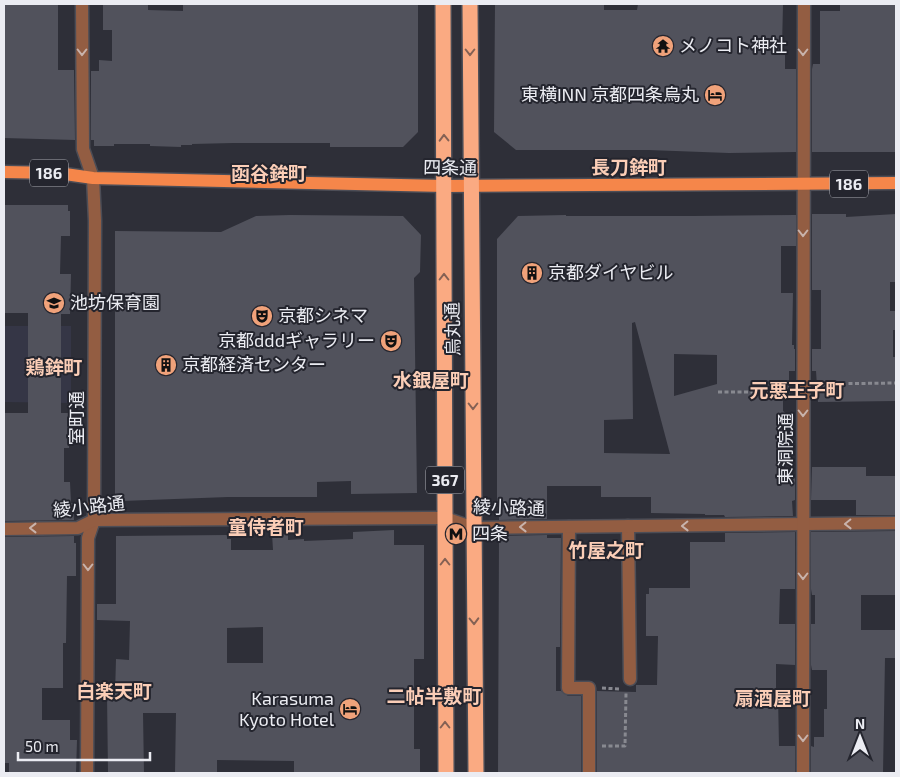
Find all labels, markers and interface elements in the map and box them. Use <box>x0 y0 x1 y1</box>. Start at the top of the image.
temple icon: メノコト神社 <box>651 34 675 58</box>
place label: メノコト神社 <box>679 34 787 56</box>
one-way arrow <box>77 49 87 57</box>
one-way arrow <box>465 49 475 57</box>
one-way arrow <box>798 49 809 57</box>
place label: 東横INN 京都四条烏丸 <box>521 83 699 105</box>
hotel icon: 東横INN 京都四条烏丸 <box>703 83 727 107</box>
one-way arrow <box>439 133 449 141</box>
district label: 長刀鉾町 <box>591 155 667 178</box>
street label: 四条通 <box>423 156 477 178</box>
road number: 186 <box>30 160 68 187</box>
district label: 函谷鉾町 <box>231 161 307 184</box>
road number: 186 <box>830 170 868 198</box>
one-way arrow <box>798 230 808 237</box>
building icon: 京都ダイヤビル <box>520 261 544 285</box>
place label: 京都ダイヤビル <box>548 261 673 283</box>
one-way arrow <box>439 273 449 280</box>
school or university icon: 池坊保育園 <box>42 291 66 315</box>
place label: 池坊保育園 <box>70 291 160 313</box>
street label: 烏丸通 <box>441 302 463 356</box>
theatre icon: 京都シネマ <box>250 304 274 328</box>
place label: 京都シネマ <box>278 304 368 326</box>
place label: 京都dddギャラリー <box>218 329 375 351</box>
theatre icon: 京都dddギャラリー <box>379 329 403 353</box>
building icon: 京都経済センター <box>154 353 178 377</box>
place label: 京都経済センター <box>182 353 326 375</box>
district label: 鶏鉾町 <box>25 355 83 378</box>
district label: 水銀屋町 <box>393 368 469 391</box>
district label: 元悪王子町 <box>749 378 845 401</box>
street label: 室町通 <box>65 391 87 445</box>
one-way arrow <box>468 402 478 410</box>
one-way arrow <box>798 410 808 417</box>
street label: 東洞院通 <box>774 413 796 485</box>
road number: 367 <box>426 466 464 494</box>
street label: 綾小路通 <box>52 491 126 521</box>
street label: 綾小路通 <box>473 495 545 519</box>
district label: 童侍者町 <box>228 515 304 538</box>
one-way arrow <box>843 519 851 529</box>
one-way arrow <box>681 521 688 531</box>
metro station icon: 四条 <box>444 522 468 546</box>
place label: 四条 <box>472 522 508 544</box>
one-way arrow <box>518 522 526 533</box>
one-way arrow <box>28 523 36 534</box>
district label: 竹屋之町 <box>568 538 644 561</box>
one-way arrow <box>440 558 450 566</box>
one-way arrow <box>83 564 93 572</box>
one-way arrow <box>798 572 808 580</box>
one-way arrow <box>469 617 480 625</box>
district label: 白楽天町 <box>76 679 152 702</box>
district label: 二帖半敷町 <box>386 684 482 707</box>
district label: 扇酒屋町 <box>735 686 811 709</box>
place label: Karasuma Kyoto Hotel <box>239 687 335 730</box>
hotel icon: Karasuma Kyoto Hotel <box>338 697 362 721</box>
north arrow <box>835 712 885 762</box>
text: N <box>855 715 865 732</box>
one-way arrow <box>440 720 450 728</box>
scale bar <box>18 730 150 762</box>
one-way arrow <box>798 734 808 742</box>
text: 50 m <box>25 737 59 755</box>

